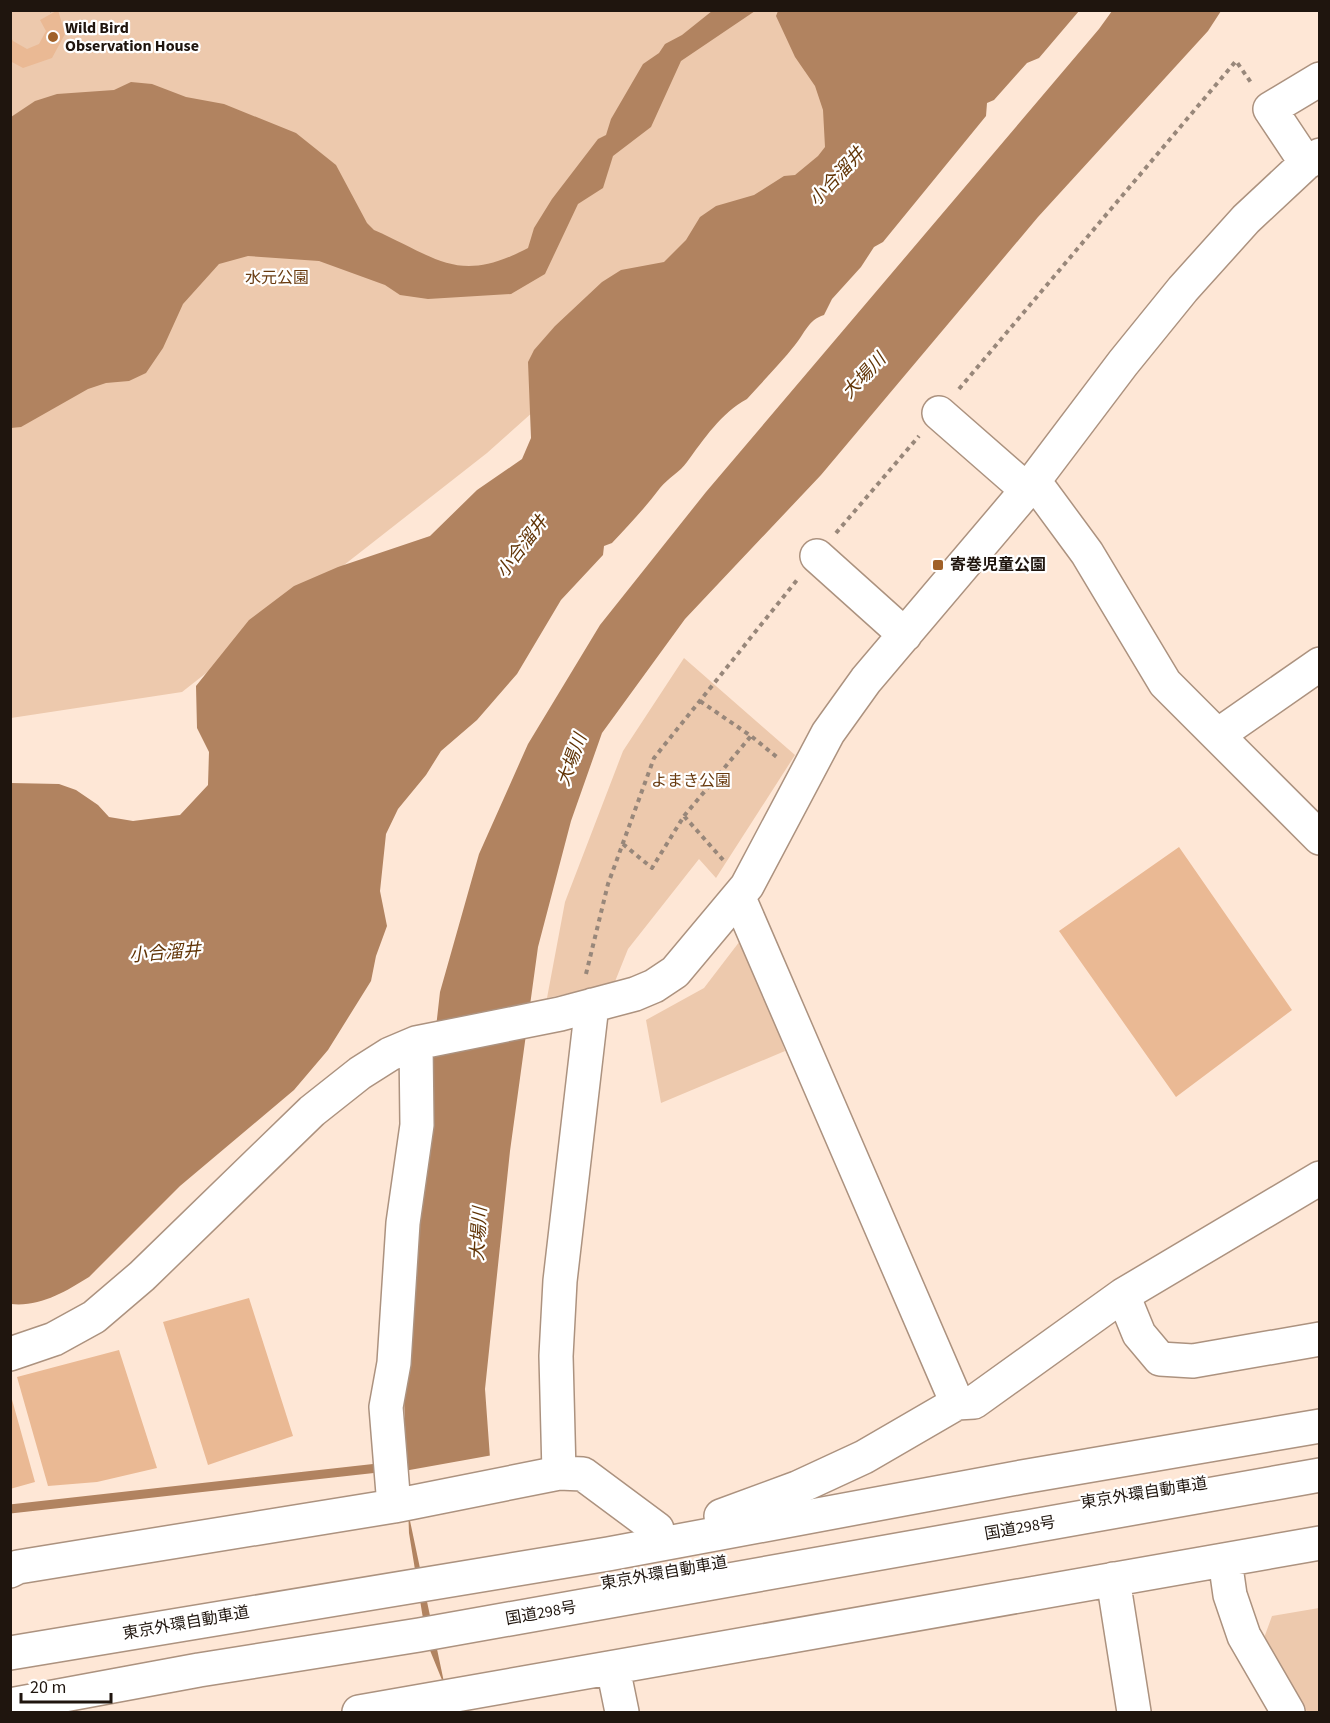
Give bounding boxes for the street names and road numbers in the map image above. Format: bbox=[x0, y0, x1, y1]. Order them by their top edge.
street label: 東京外環自動車道 bbox=[1079, 1472, 1209, 1514]
street label: 国道298号 bbox=[983, 1511, 1057, 1545]
street label: 東京外環自動車道 bbox=[599, 1551, 729, 1595]
street label: 国道298号 bbox=[504, 1596, 578, 1630]
street label: 東京外環自動車道 bbox=[121, 1601, 251, 1645]

